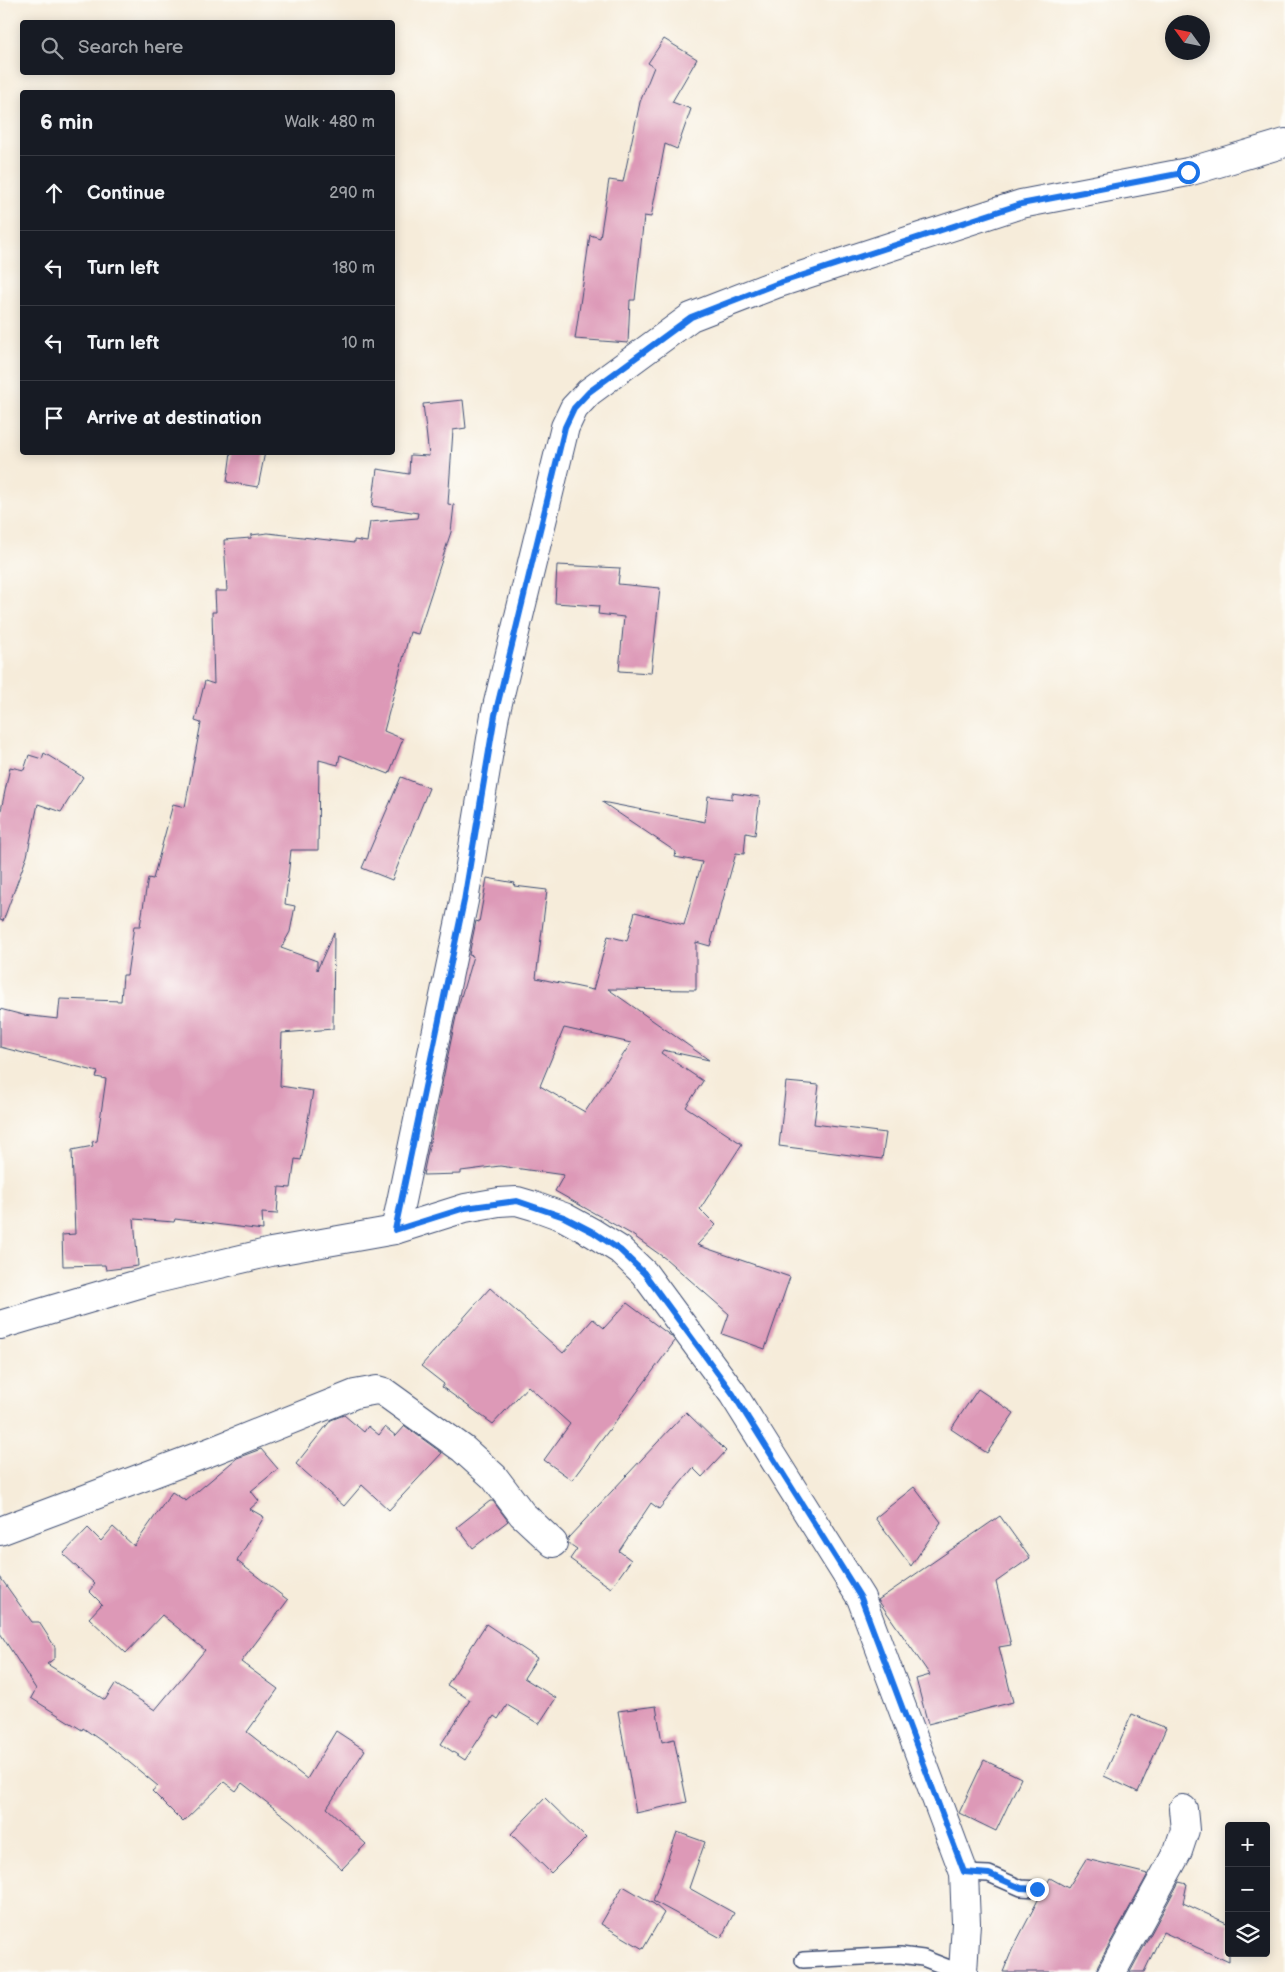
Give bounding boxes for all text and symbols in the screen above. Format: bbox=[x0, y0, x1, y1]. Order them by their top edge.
north arrow bbox=[1165, 15, 1210, 60]
search box bbox=[20, 20, 395, 75]
icon: search bbox=[38, 34, 66, 62]
text: Search here bbox=[78, 36, 183, 59]
text: 6 min bbox=[40, 110, 93, 135]
text: Walk · 480 m bbox=[284, 113, 375, 132]
route start bbox=[1177, 161, 1200, 184]
icon: ahead bbox=[40, 179, 68, 207]
text: Continue bbox=[87, 182, 165, 205]
text: 290 m bbox=[329, 184, 375, 203]
icon: left bbox=[40, 254, 68, 282]
text: Turn left bbox=[87, 257, 159, 280]
text: 180 m bbox=[333, 259, 375, 278]
icon: left bbox=[40, 329, 68, 357]
text: Turn left bbox=[87, 332, 159, 355]
text: 10 m bbox=[342, 334, 375, 353]
icon: arrive bbox=[40, 404, 68, 432]
text: Arrive at destination bbox=[87, 407, 262, 430]
map controls bbox=[1225, 1822, 1270, 1957]
button: + bbox=[1225, 1822, 1270, 1867]
button: − bbox=[1225, 1867, 1270, 1912]
route end bbox=[1026, 1878, 1049, 1901]
button: layers bbox=[1225, 1912, 1270, 1957]

